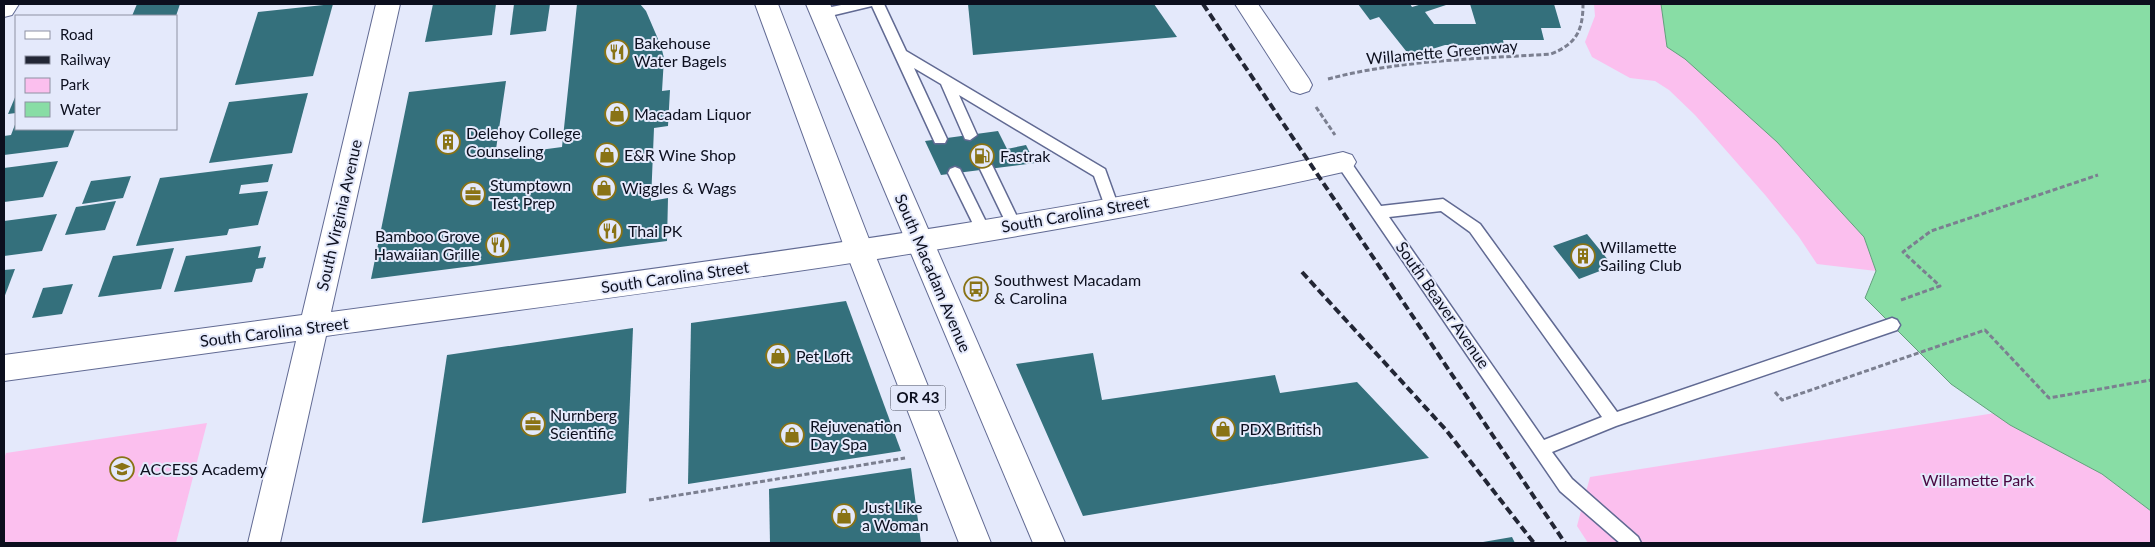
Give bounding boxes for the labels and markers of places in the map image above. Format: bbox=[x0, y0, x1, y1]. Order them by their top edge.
place label: Bakehouse Water Bagels bbox=[634, 33, 727, 70]
restaurant icon: Bakehouse Water Bagels bbox=[604, 39, 630, 65]
shop icon: Macadam Liquor bbox=[604, 101, 630, 127]
place label: Macadam Liquor bbox=[634, 104, 751, 123]
place label: Delehoy College Counseling bbox=[466, 123, 581, 160]
building icon: Delehoy College Counseling bbox=[435, 129, 461, 155]
shop icon: E&R Wine Shop bbox=[594, 142, 620, 168]
fuel station icon: Fastrak bbox=[969, 143, 995, 169]
place label: E&R Wine Shop bbox=[624, 145, 736, 164]
place label: Fastrak bbox=[1000, 146, 1051, 165]
place label: Stumptown Test Prep bbox=[490, 175, 571, 212]
shop icon: Wiggles & Wags bbox=[591, 175, 617, 201]
place label: Wiggles & Wags bbox=[622, 178, 736, 197]
office icon: Stumptown Test Prep bbox=[460, 181, 486, 207]
restaurant icon: Thai PK bbox=[597, 218, 623, 244]
place label: Thai PK bbox=[628, 221, 683, 240]
place label: Bamboo Grove Hawaiian Grille bbox=[374, 226, 480, 263]
restaurant icon: Bamboo Grove Hawaiian Grille bbox=[485, 232, 511, 258]
place label: Willamette Sailing Club bbox=[1600, 237, 1682, 274]
building icon: Willamette Sailing Club bbox=[1570, 243, 1596, 269]
place label: Southwest Macadam & Carolina bbox=[994, 270, 1141, 307]
bus stop icon: Southwest Macadam & Carolina bbox=[963, 276, 989, 302]
shop icon: Pet Loft bbox=[765, 343, 791, 369]
place label: Pet Loft bbox=[796, 346, 851, 365]
place label: Nurnberg Scientific bbox=[550, 405, 617, 442]
office icon: Nurnberg Scientific bbox=[520, 411, 546, 437]
place label: Rejuvenation Day Spa bbox=[810, 416, 902, 453]
shop icon: PDX British bbox=[1210, 416, 1236, 442]
place label: PDX British bbox=[1240, 419, 1321, 438]
shop icon: Rejuvenation Day Spa bbox=[779, 422, 805, 448]
school or university icon: ACCESS Academy bbox=[109, 456, 135, 482]
place label: ACCESS Academy bbox=[140, 459, 267, 478]
place label: Just Like a Woman bbox=[862, 497, 929, 534]
shop icon: Just Like a Woman bbox=[831, 503, 857, 529]

